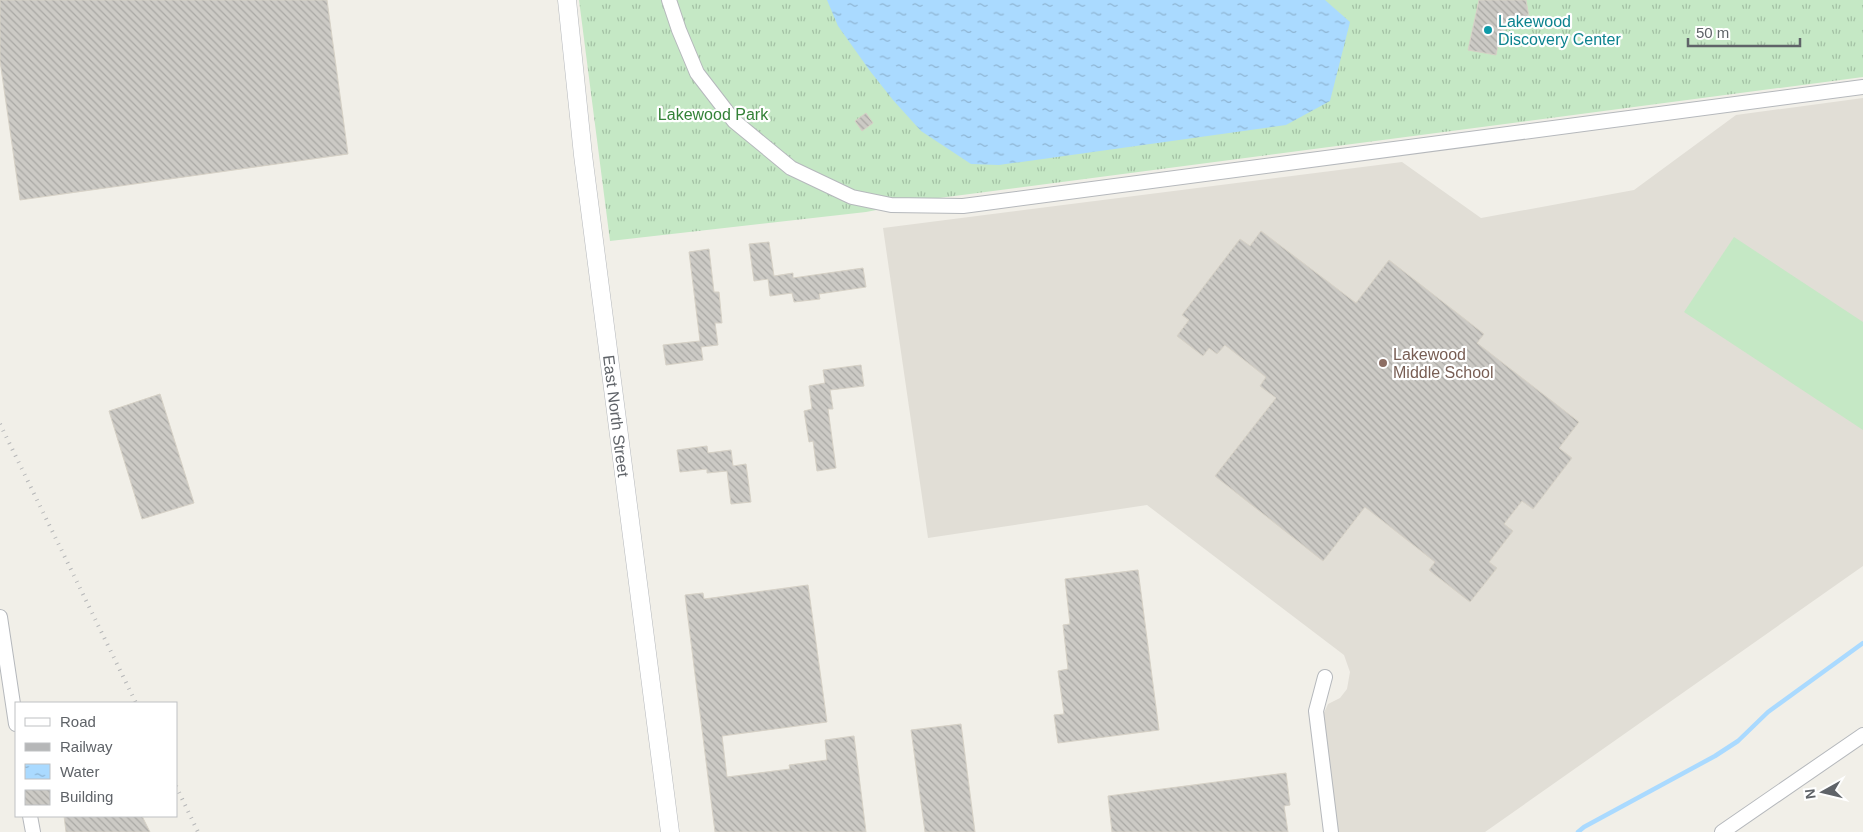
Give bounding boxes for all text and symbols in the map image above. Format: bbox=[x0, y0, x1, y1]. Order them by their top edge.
place label: Lakewood Discovery Center bbox=[1498, 13, 1621, 48]
scale bar bbox=[1688, 15, 1800, 47]
marker: Lakewood Discovery Center bbox=[1482, 24, 1494, 36]
text: 50 m bbox=[1696, 24, 1729, 41]
park label: Lakewood Park bbox=[658, 106, 769, 123]
place label: Lakewood Middle School bbox=[1393, 346, 1494, 381]
street label: East North Street bbox=[600, 354, 632, 478]
marker: Lakewood Middle School bbox=[1377, 357, 1389, 369]
legend bbox=[15, 702, 178, 817]
text: Road bbox=[60, 713, 96, 730]
text: Railway bbox=[60, 738, 113, 755]
text: Water bbox=[60, 763, 99, 780]
north arrow bbox=[1798, 767, 1848, 817]
text: Building bbox=[60, 788, 113, 805]
text: N bbox=[1801, 788, 1819, 800]

